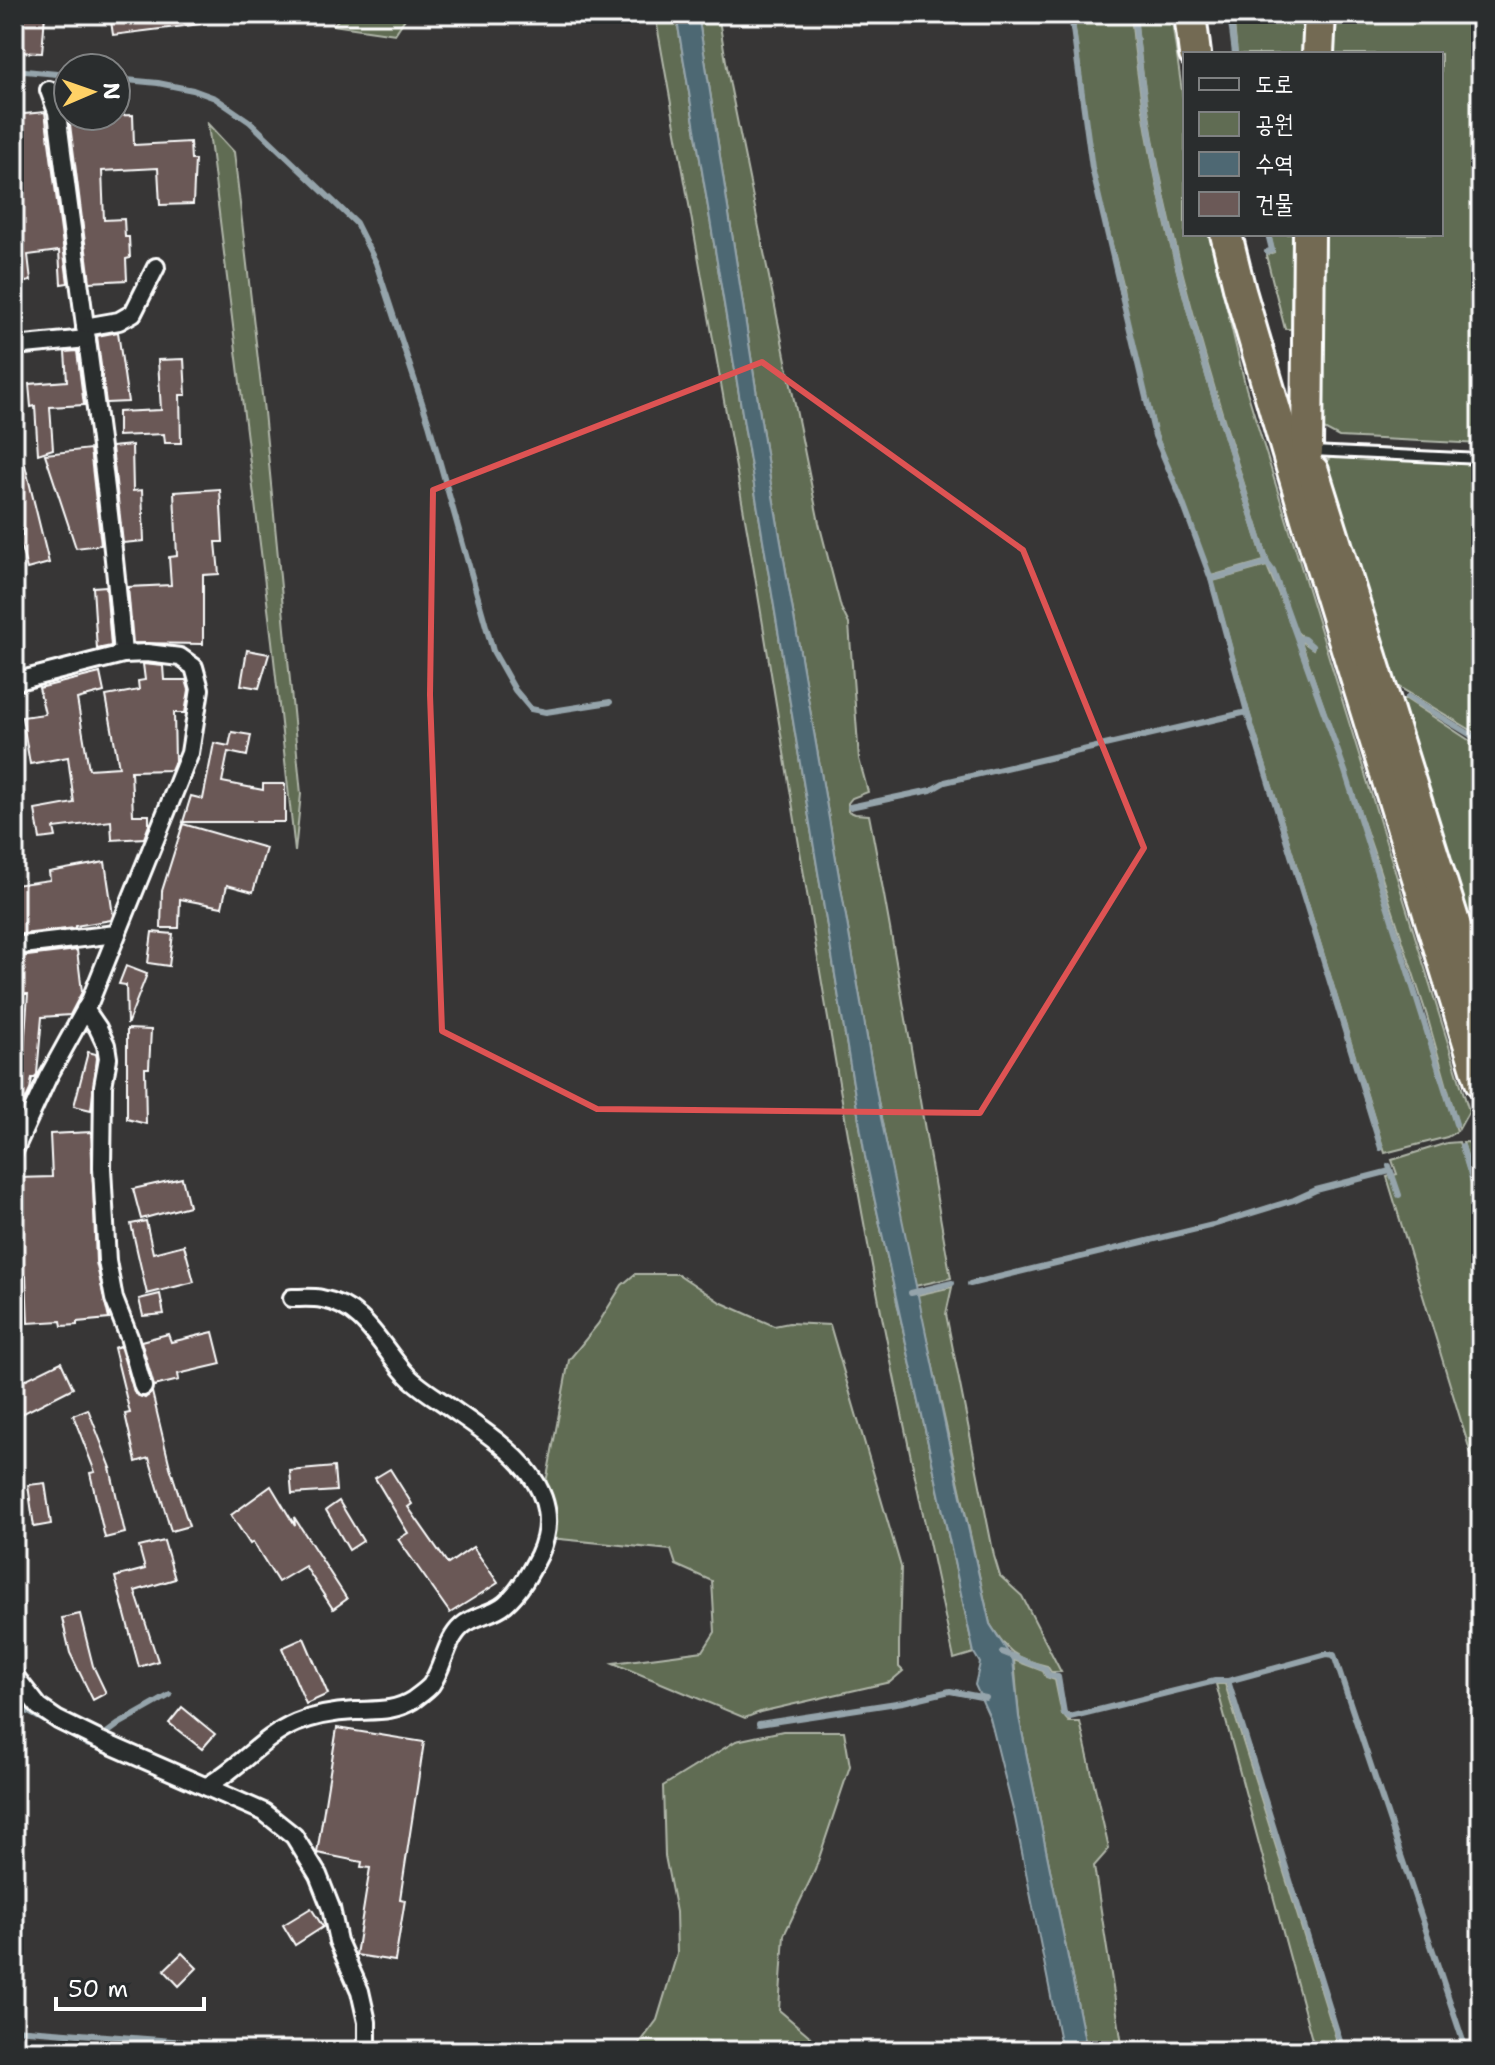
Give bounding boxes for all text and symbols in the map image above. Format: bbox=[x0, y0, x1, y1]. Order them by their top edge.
north arrow bbox=[52, 52, 132, 132]
legend bbox=[1183, 52, 1443, 236]
text: 도로 bbox=[1255, 68, 1294, 100]
text: N bbox=[97, 82, 126, 101]
text: 공원 bbox=[1255, 108, 1294, 140]
text: 수역 bbox=[1255, 148, 1294, 180]
text: 건물 bbox=[1255, 188, 1294, 220]
scale bar bbox=[56, 1961, 204, 2011]
text: 50 m bbox=[68, 1973, 128, 2005]

